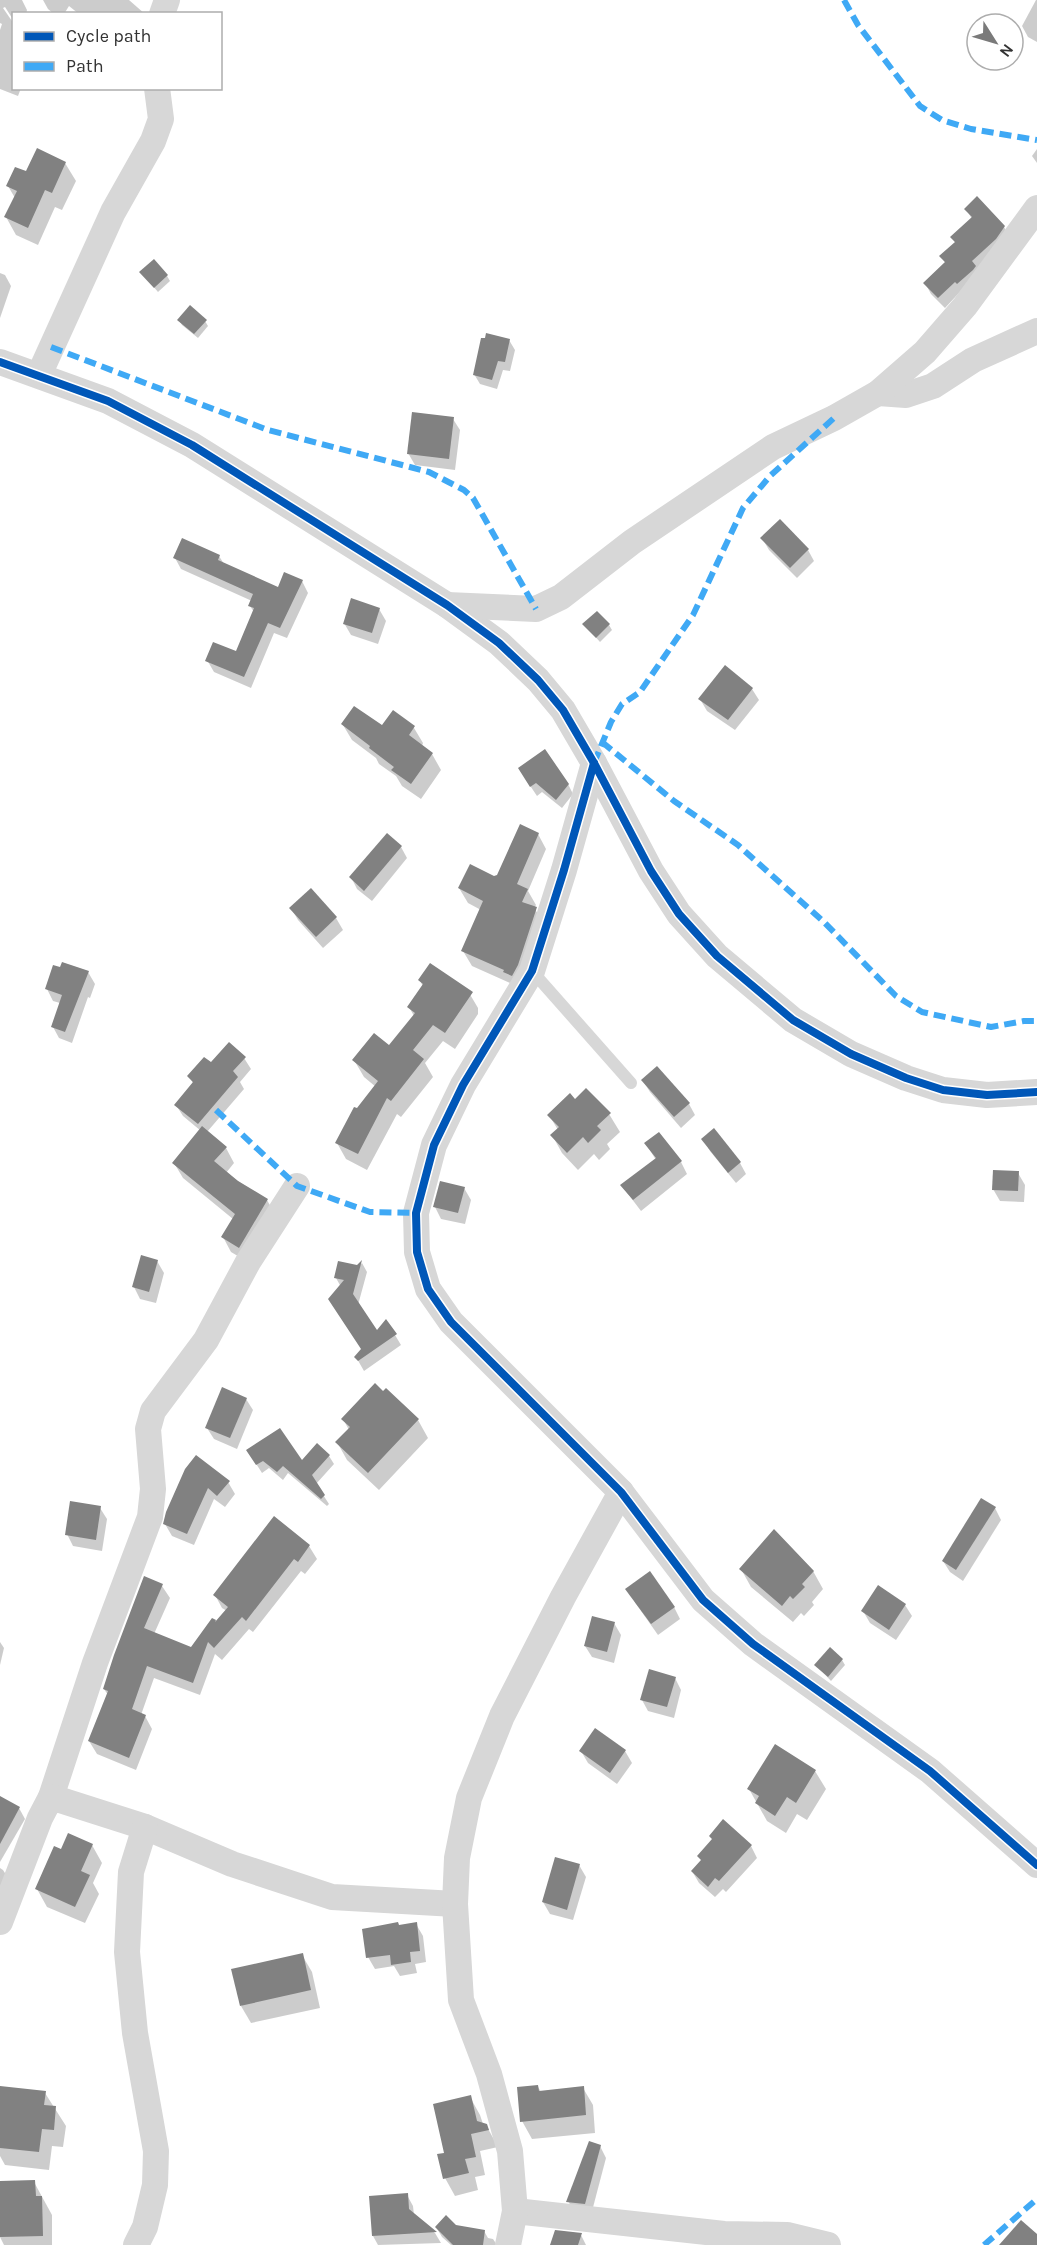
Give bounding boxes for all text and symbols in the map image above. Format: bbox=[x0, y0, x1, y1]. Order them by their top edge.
legend bbox=[12, 12, 222, 90]
north arrow bbox=[965, 12, 1025, 72]
text: Cycle path bbox=[66, 25, 151, 47]
text: N bbox=[996, 40, 1018, 61]
text: Path bbox=[66, 55, 104, 77]

